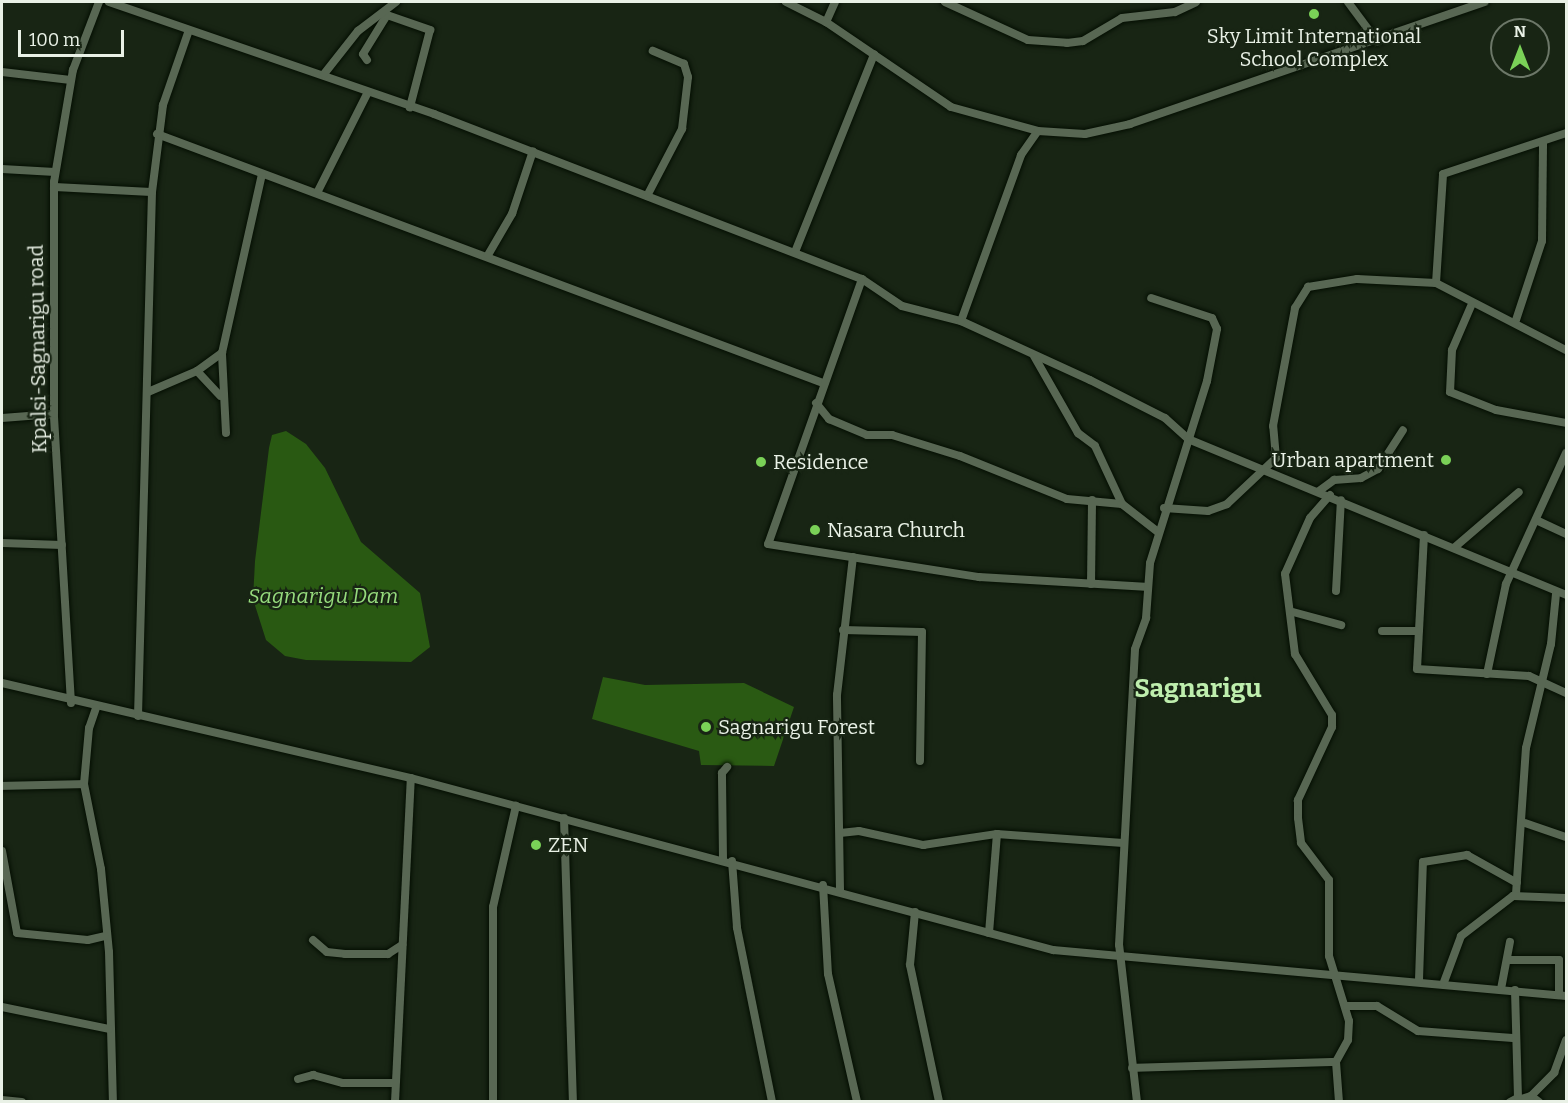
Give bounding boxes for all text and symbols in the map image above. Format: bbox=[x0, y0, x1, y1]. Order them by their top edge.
marker: Sky Limit International School Complex bbox=[1307, 7, 1321, 21]
scale bar bbox=[21, 18, 128, 56]
north arrow bbox=[1490, 18, 1550, 78]
text: N bbox=[1514, 22, 1526, 41]
place label: Sky Limit International School Complex bbox=[1207, 24, 1421, 71]
text: 100 m bbox=[29, 29, 80, 51]
street label: Kpalsi-Sagnarigu road bbox=[24, 244, 52, 454]
place label: Urban apartment bbox=[1272, 448, 1434, 472]
place label: Residence bbox=[773, 450, 868, 474]
marker: Urban apartment bbox=[1439, 453, 1453, 467]
marker: Residence bbox=[754, 455, 768, 469]
place label: Nasara Church bbox=[827, 518, 965, 542]
marker: Nasara Church bbox=[808, 523, 822, 537]
water label: Sagnarigu Dam bbox=[248, 583, 398, 609]
district label: Sagnarigu bbox=[1134, 673, 1262, 705]
place label: Sagnarigu Forest bbox=[718, 715, 875, 739]
marker: Sagnarigu Forest bbox=[699, 720, 713, 734]
place label: ZEN bbox=[548, 833, 588, 857]
marker: ZEN bbox=[529, 838, 543, 852]

